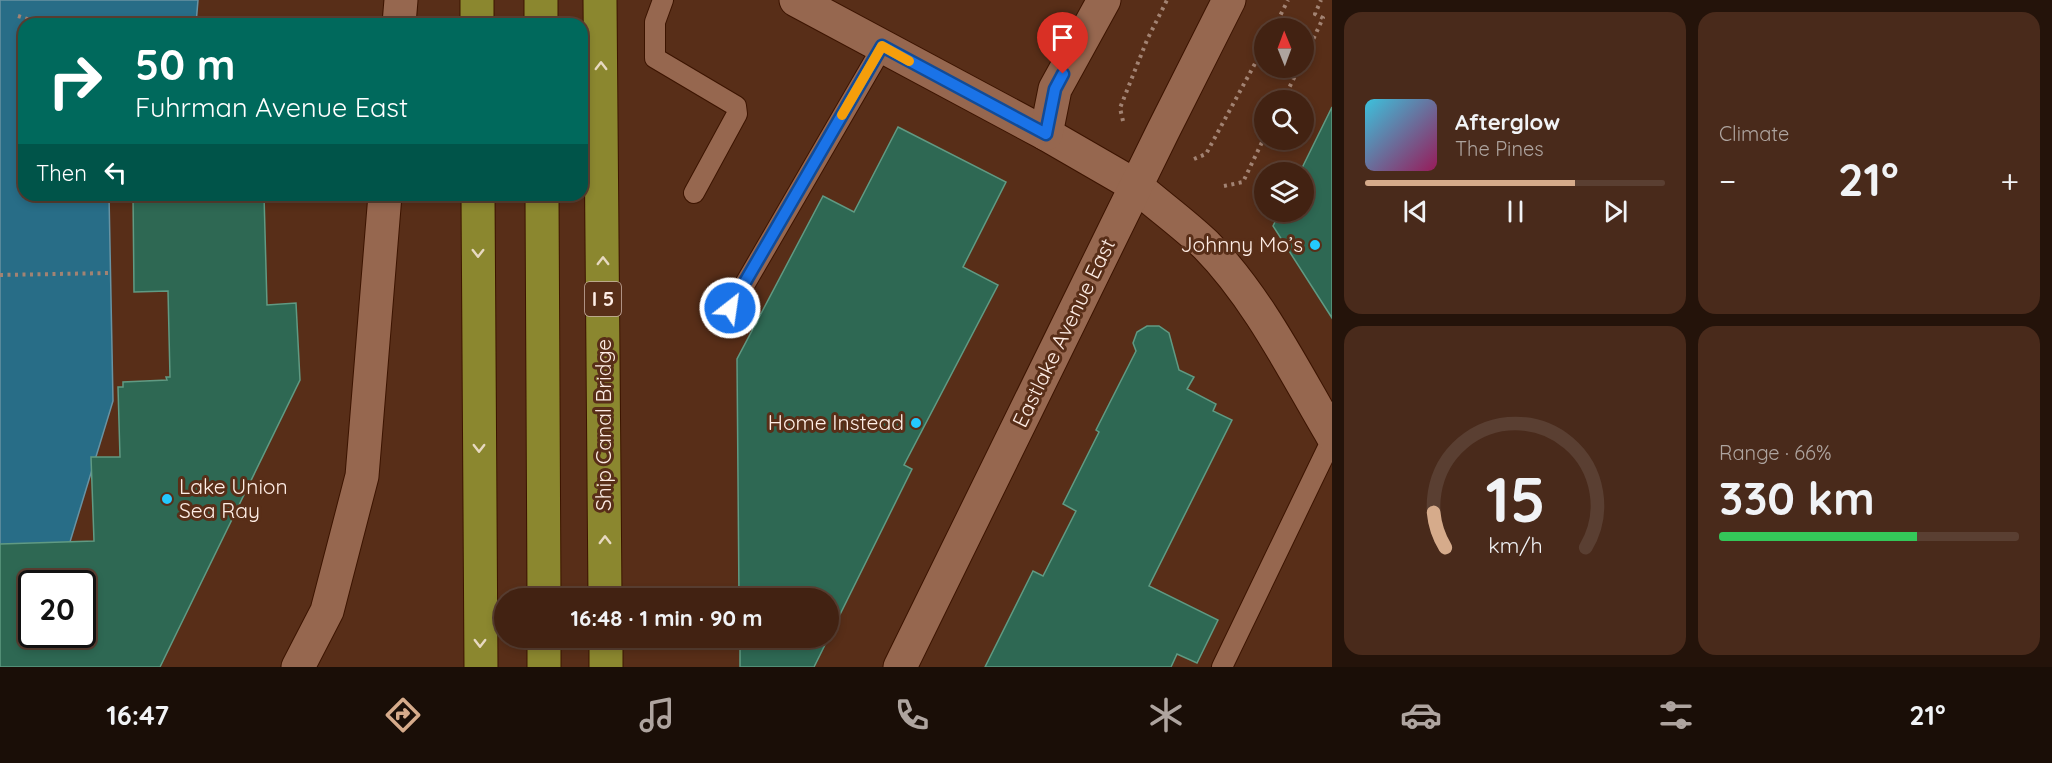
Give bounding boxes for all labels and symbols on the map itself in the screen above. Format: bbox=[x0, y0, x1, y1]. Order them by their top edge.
pin bbox=[1037, 12, 1088, 74]
north arrow bbox=[1254, 18, 1314, 78]
one-way arrow bbox=[595, 62, 607, 71]
place label: Johnny Mo’s bbox=[1181, 231, 1303, 257]
street label: Eastlake Avenue East bbox=[1006, 234, 1120, 431]
marker: Johnny Mo’s bbox=[1308, 238, 1322, 252]
one-way arrow bbox=[472, 249, 484, 258]
one-way arrow bbox=[596, 257, 609, 266]
position arrow bbox=[698, 276, 762, 340]
road number: I 5 bbox=[585, 282, 621, 316]
street label: Ship Canal Bridge bbox=[590, 339, 616, 511]
place label: Home Instead bbox=[768, 409, 904, 435]
marker: Home Instead bbox=[909, 416, 923, 430]
one-way arrow bbox=[473, 444, 485, 453]
place label: Lake Union Sea Ray bbox=[179, 473, 288, 523]
marker: Lake Union Sea Ray bbox=[160, 492, 174, 506]
one-way arrow bbox=[599, 536, 611, 545]
speed limit sign: 20 bbox=[18, 570, 96, 648]
one-way arrow bbox=[474, 639, 487, 648]

